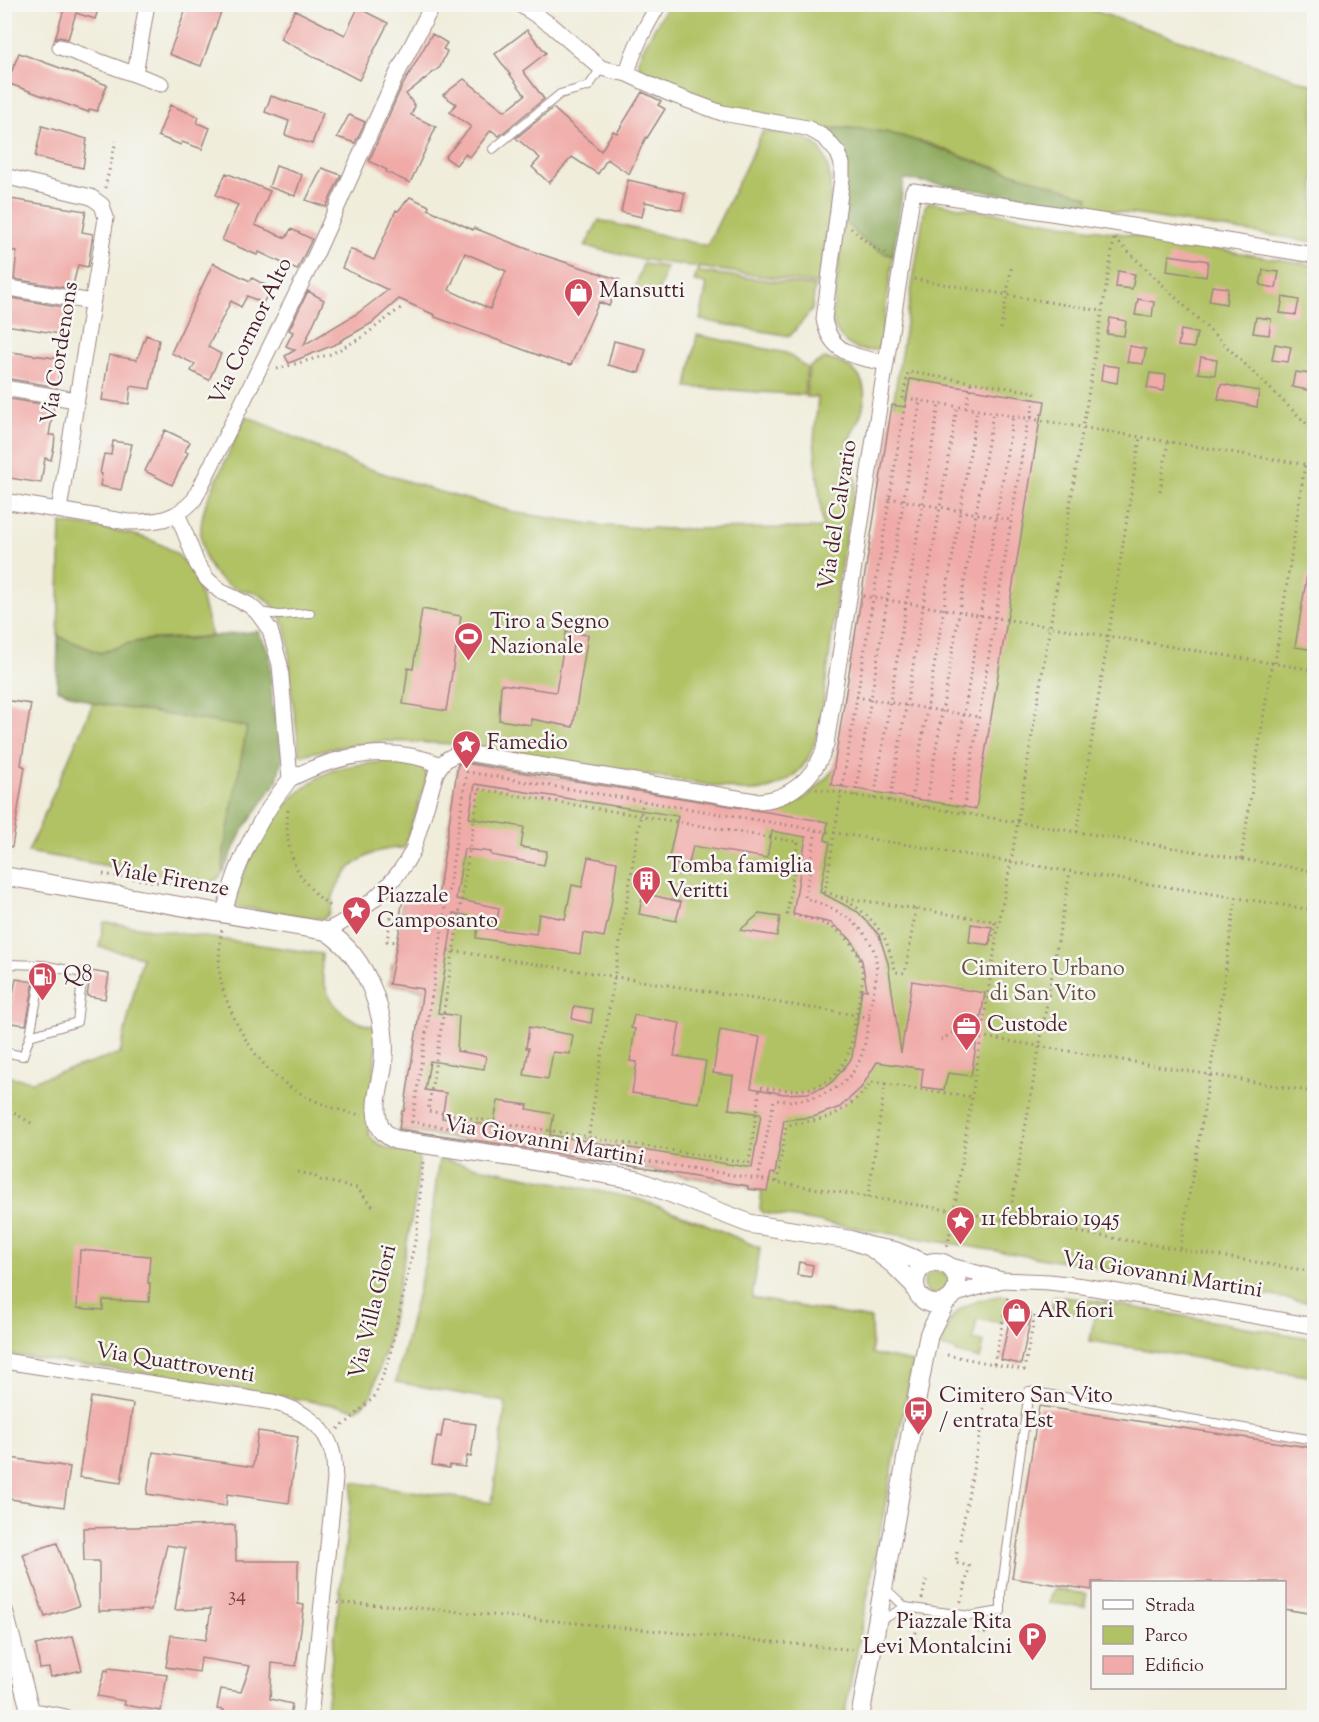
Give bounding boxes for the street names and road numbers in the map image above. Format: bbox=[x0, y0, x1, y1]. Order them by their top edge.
street label: Via Cormor Alto bbox=[202, 253, 302, 411]
street label: Via Cordenons bbox=[34, 279, 88, 427]
street label: Via del Calvario bbox=[811, 437, 867, 593]
street label: Viale Firenze bbox=[106, 854, 232, 906]
street label: Via Giovanni Martini bbox=[441, 1109, 647, 1175]
street label: Via Villa Glori bbox=[342, 1241, 406, 1383]
street label: Via Giovanni Martini bbox=[1059, 1244, 1265, 1308]
street label: Via Quattroventi bbox=[93, 1336, 257, 1392]

